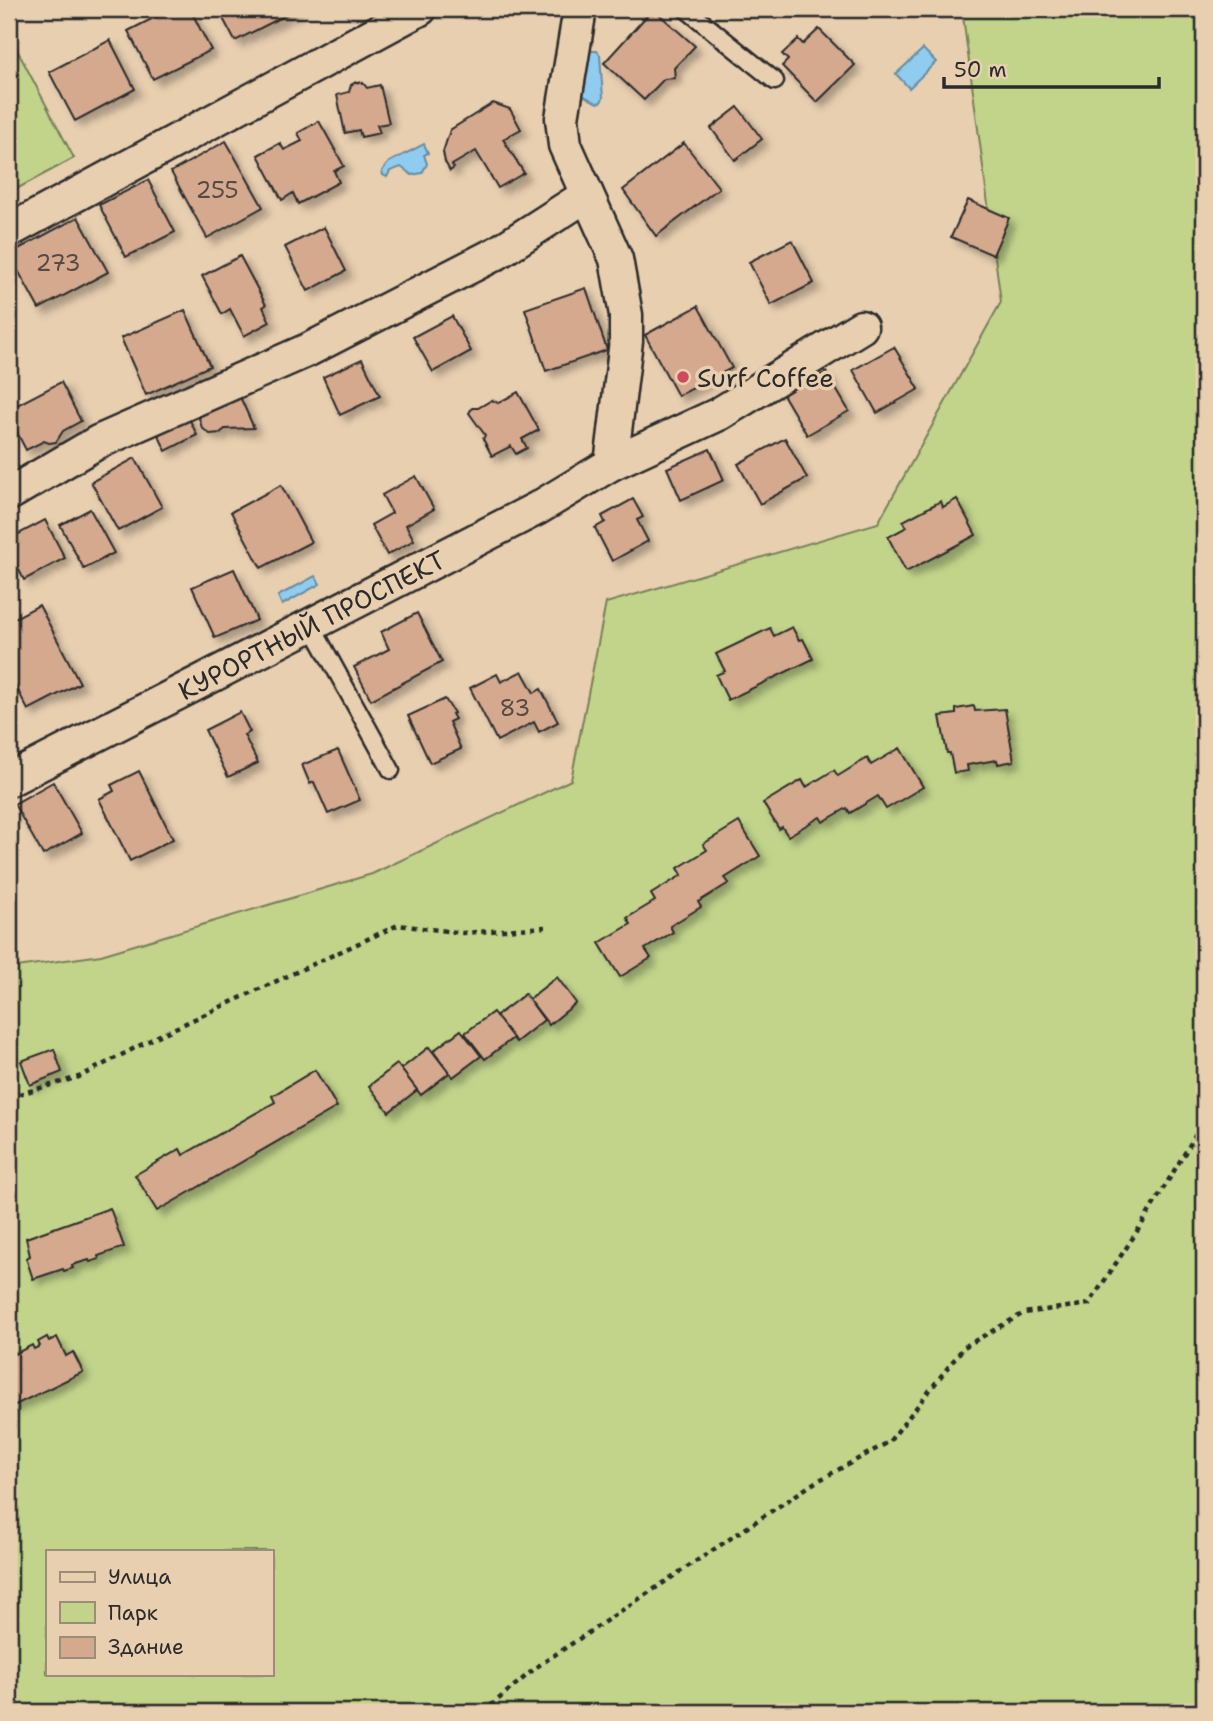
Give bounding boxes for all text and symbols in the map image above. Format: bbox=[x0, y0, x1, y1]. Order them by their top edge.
scale bar bbox=[944, 46, 1159, 90]
text: 50 m bbox=[954, 56, 1007, 84]
house number: 255 bbox=[195, 175, 239, 205]
house number: 273 bbox=[35, 248, 81, 278]
place label: Surf Coffee bbox=[697, 360, 834, 395]
marker: Surf Coffee bbox=[675, 369, 691, 385]
street label: КУРОРТНЫЙ ПРОСПЕКТ bbox=[172, 541, 451, 708]
house number: 83 bbox=[500, 693, 530, 723]
legend bbox=[46, 1550, 273, 1676]
text: Улица bbox=[108, 1563, 171, 1591]
text: Парк bbox=[108, 1599, 158, 1627]
text: Здание bbox=[108, 1633, 184, 1661]

